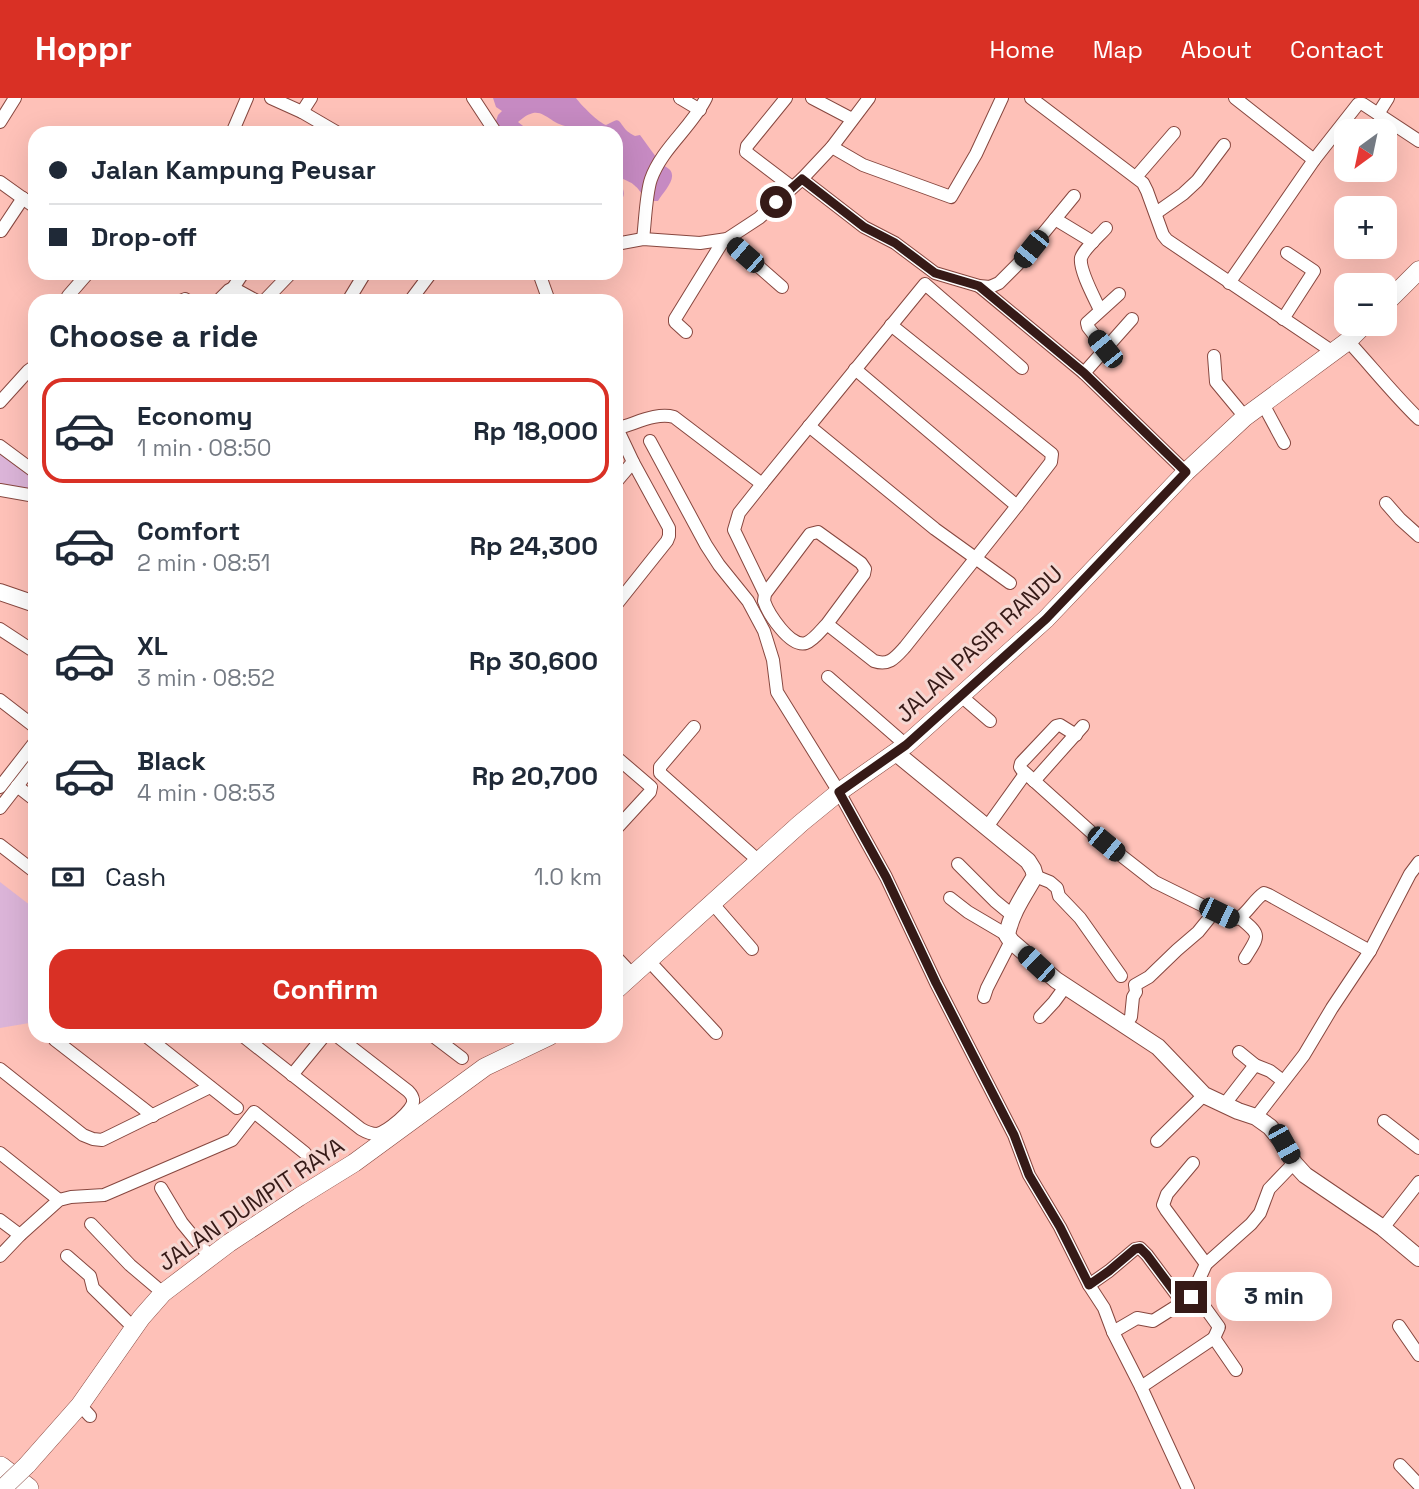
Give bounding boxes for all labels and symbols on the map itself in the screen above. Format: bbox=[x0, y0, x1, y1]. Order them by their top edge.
north arrow bbox=[1334, 119, 1396, 182]
route start bbox=[760, 186, 792, 218]
car bbox=[1010, 226, 1053, 272]
car bbox=[723, 233, 768, 277]
car bbox=[1084, 326, 1127, 372]
street label: JALAN PASIR RANDU bbox=[889, 559, 1069, 729]
car bbox=[1084, 823, 1129, 865]
car bbox=[1196, 894, 1243, 932]
car bbox=[1014, 942, 1059, 986]
car bbox=[1265, 1121, 1304, 1167]
street label: JALAN DUMPIT RAYA bbox=[152, 1130, 350, 1278]
callout: 3 min bbox=[1216, 1272, 1331, 1322]
route end bbox=[1175, 1281, 1207, 1313]

